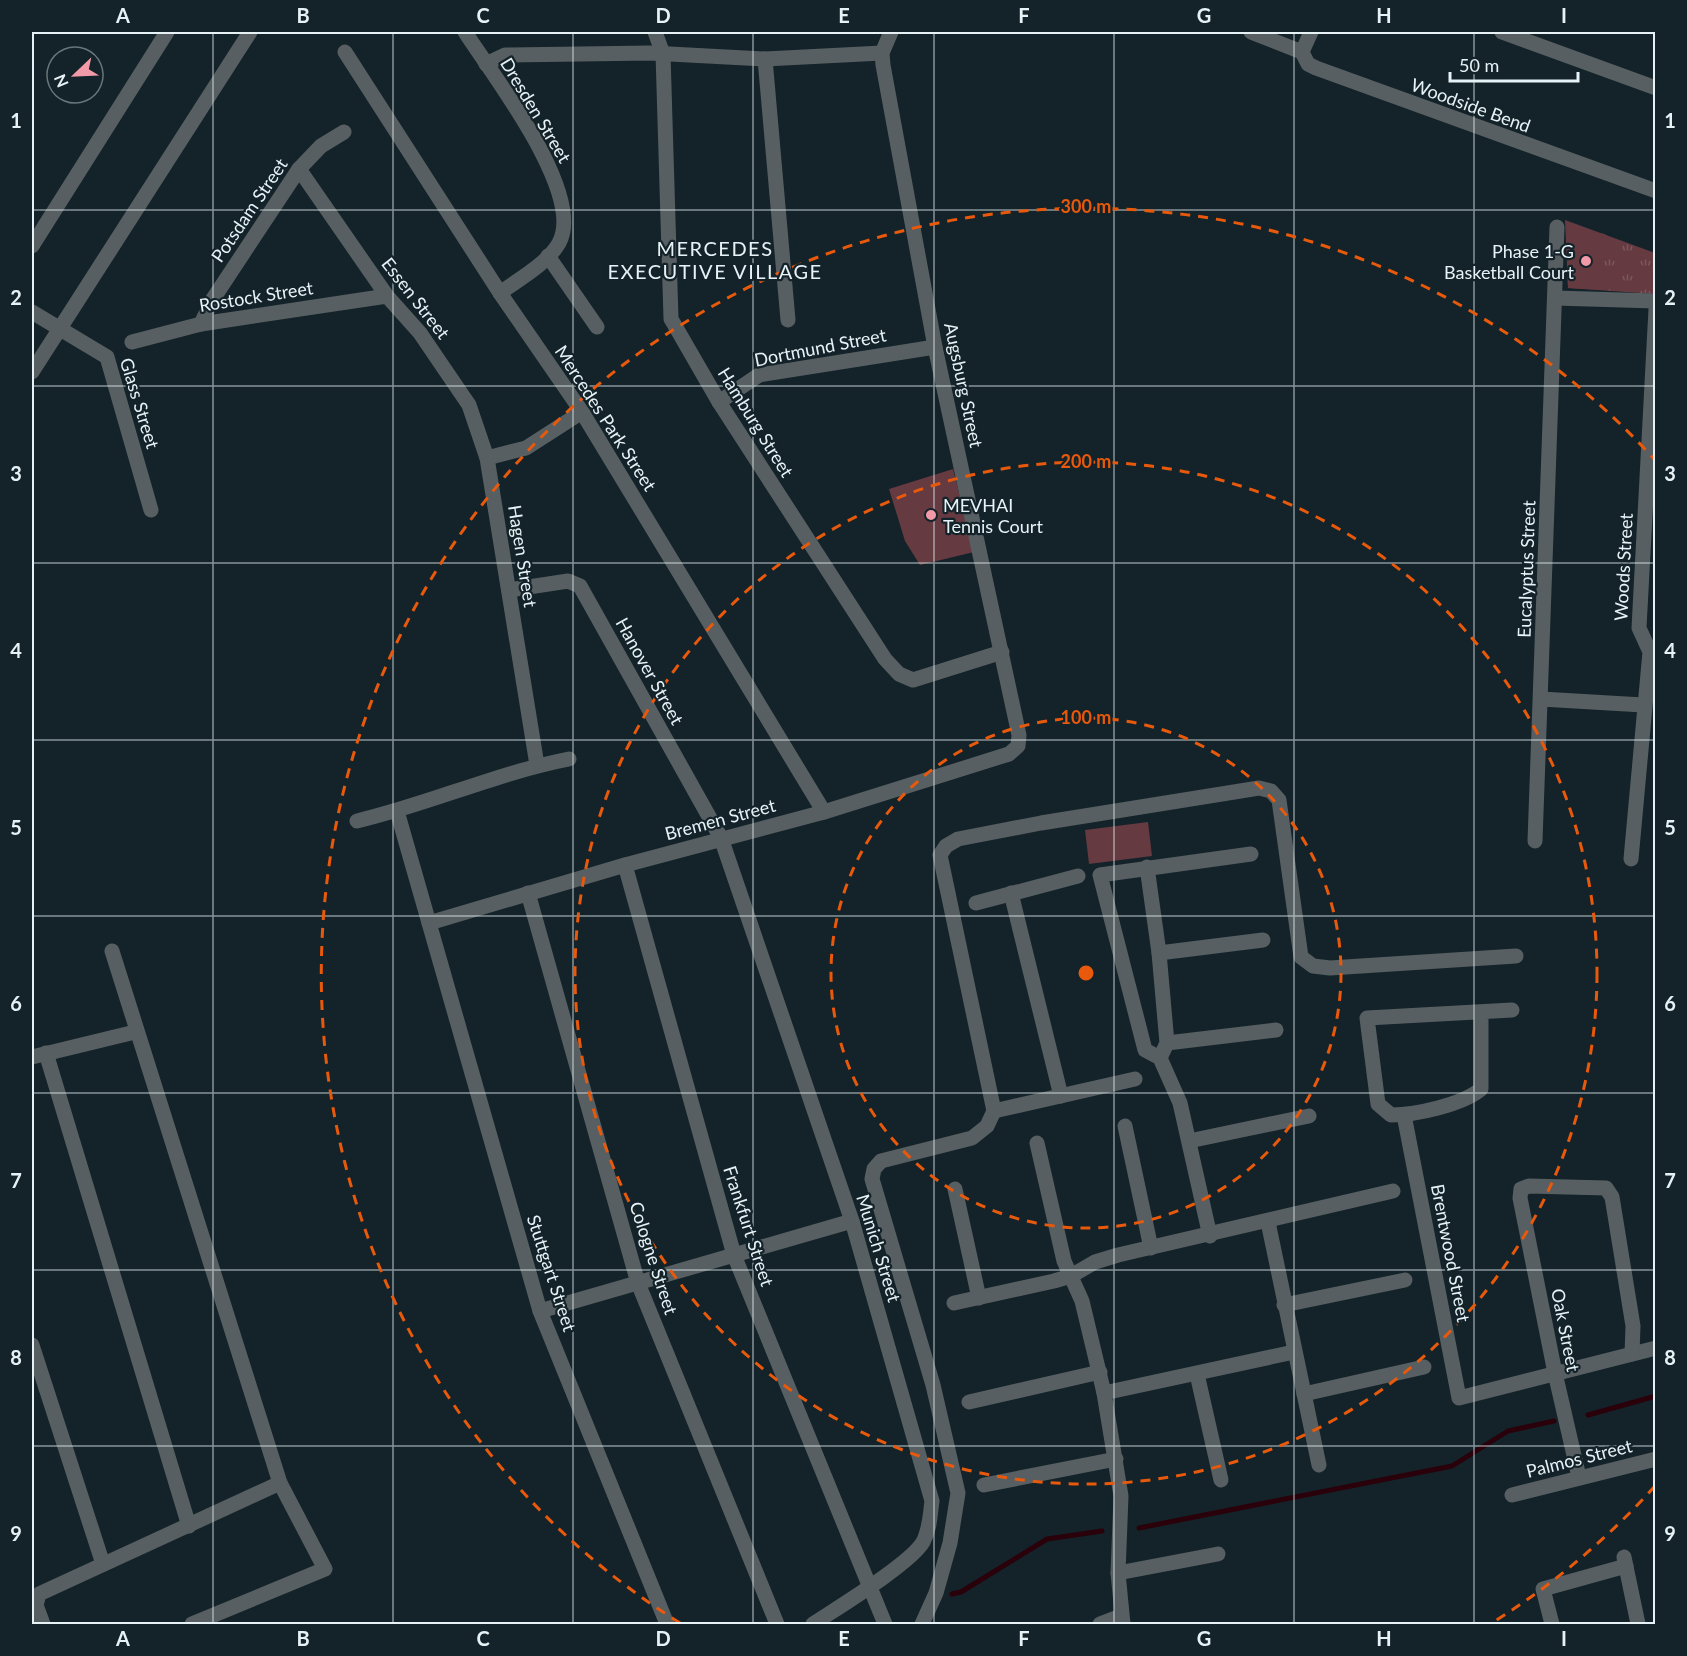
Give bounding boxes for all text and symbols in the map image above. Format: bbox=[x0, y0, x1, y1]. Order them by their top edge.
text: A bbox=[115, 3, 130, 27]
text: B bbox=[296, 3, 310, 27]
text: C bbox=[476, 3, 490, 27]
text: D bbox=[655, 3, 671, 27]
text: E bbox=[838, 3, 850, 27]
text: F bbox=[1018, 3, 1030, 27]
text: G bbox=[1197, 3, 1211, 27]
text: H bbox=[1376, 3, 1392, 27]
text: I bbox=[1561, 3, 1567, 27]
north arrow bbox=[45, 45, 105, 105]
scale bar bbox=[1450, 45, 1578, 83]
street label: Dresden Street bbox=[496, 53, 576, 167]
text: 50 m bbox=[1459, 54, 1499, 76]
text: N bbox=[50, 72, 72, 90]
street label: Woodside Bend bbox=[1408, 73, 1534, 137]
text: 1 bbox=[10, 108, 22, 132]
text: 1 bbox=[1664, 108, 1676, 132]
street label: Potsdam Street bbox=[206, 153, 292, 266]
text: 300 m bbox=[1061, 195, 1111, 217]
district label: MERCEDES EXECUTIVE VILLAGE bbox=[607, 236, 823, 283]
place label: Phase 1-G Basketball Court bbox=[1444, 240, 1575, 283]
street label: Essen Street bbox=[377, 253, 455, 344]
marker: Phase 1-G Basketball Court bbox=[1579, 254, 1593, 268]
street label: Rostock Street bbox=[197, 276, 315, 316]
text: 2 bbox=[10, 285, 22, 309]
text: 2 bbox=[1664, 285, 1676, 309]
street label: Augsburg Street bbox=[940, 321, 988, 450]
street label: Dortmund Street bbox=[752, 323, 888, 371]
street label: Mercedes Park Street bbox=[551, 341, 662, 495]
street label: Glass Street bbox=[116, 355, 164, 452]
street label: Hamburg Street bbox=[714, 363, 799, 481]
text: 200 m bbox=[1061, 450, 1111, 472]
text: 3 bbox=[10, 461, 22, 485]
text: 3 bbox=[1664, 461, 1676, 485]
place label: MEVHAI Tennis Court bbox=[943, 494, 1043, 537]
street label: Eucalyptus Street bbox=[1513, 499, 1539, 638]
street label: Hagen Street bbox=[504, 503, 542, 609]
marker: MEVHAI Tennis Court bbox=[924, 508, 938, 522]
street label: Woods Street bbox=[1609, 512, 1637, 621]
street label: Hanover Street bbox=[611, 614, 689, 729]
text: 4 bbox=[10, 638, 22, 662]
text: 4 bbox=[1664, 638, 1676, 662]
text: 100 m bbox=[1061, 706, 1111, 728]
street label: Bremen Street bbox=[662, 794, 778, 844]
text: 5 bbox=[10, 815, 22, 839]
text: 5 bbox=[1664, 815, 1676, 839]
centre of rings bbox=[1076, 963, 1096, 983]
text: 6 bbox=[10, 991, 22, 1015]
text: 6 bbox=[1664, 991, 1676, 1015]
street label: Frankfurt Street bbox=[719, 1163, 779, 1289]
text: 7 bbox=[10, 1168, 22, 1192]
text: 7 bbox=[1664, 1168, 1676, 1192]
street label: Brentwood Street bbox=[1427, 1182, 1475, 1324]
street label: Munich Street bbox=[852, 1191, 906, 1305]
street label: Cologne Street bbox=[625, 1199, 683, 1318]
street label: Stuttgart Street bbox=[523, 1212, 581, 1335]
street label: Oak Street bbox=[1547, 1287, 1585, 1374]
text: 8 bbox=[10, 1345, 22, 1369]
text: 8 bbox=[1664, 1345, 1676, 1369]
street label: Palmos Street bbox=[1524, 1434, 1635, 1482]
text: 9 bbox=[10, 1521, 22, 1545]
text: 9 bbox=[1664, 1521, 1676, 1545]
text: A bbox=[115, 1626, 130, 1650]
text: B bbox=[296, 1626, 310, 1650]
text: C bbox=[476, 1626, 490, 1650]
text: D bbox=[655, 1626, 671, 1650]
text: E bbox=[838, 1626, 850, 1650]
text: F bbox=[1018, 1626, 1030, 1650]
text: G bbox=[1197, 1626, 1211, 1650]
text: H bbox=[1376, 1626, 1392, 1650]
text: I bbox=[1561, 1626, 1567, 1650]

